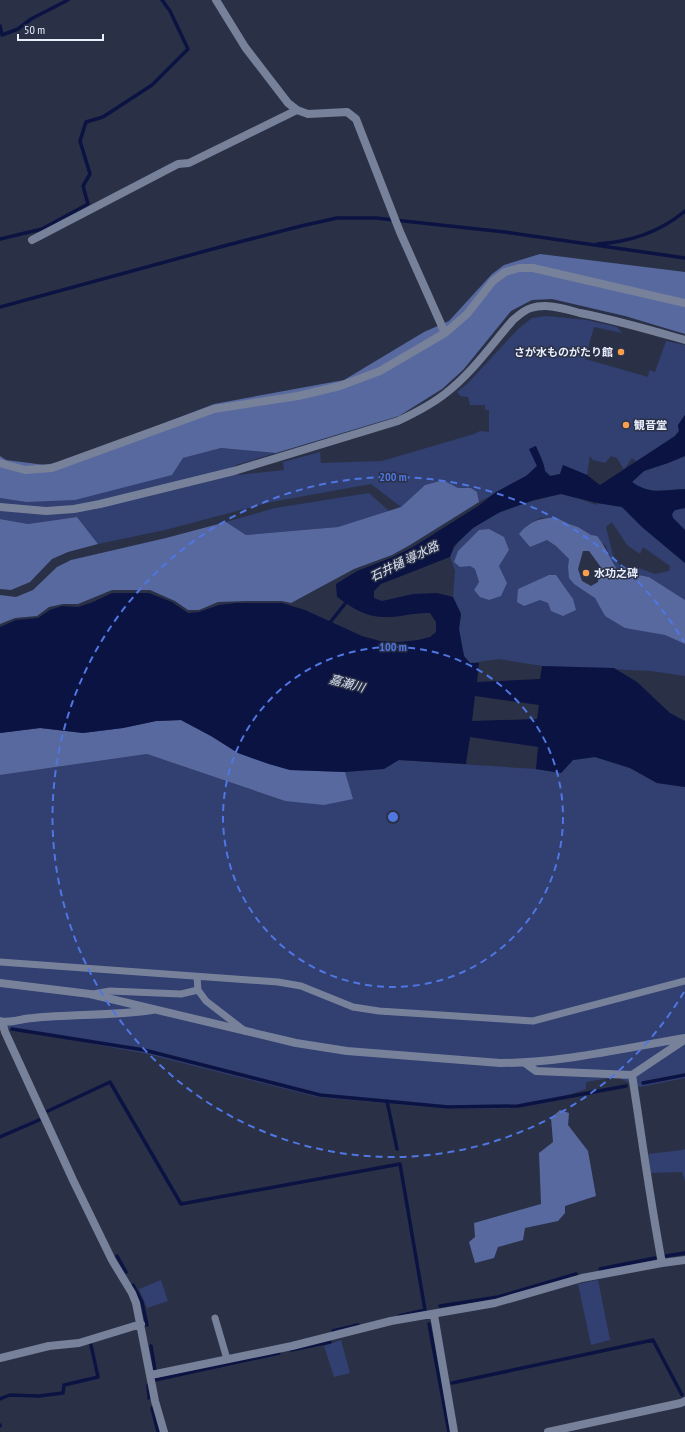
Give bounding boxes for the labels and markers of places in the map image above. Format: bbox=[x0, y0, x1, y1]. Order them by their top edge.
place label: さが水ものがたり館 bbox=[514, 345, 613, 359]
marker: さが水ものがたり館 bbox=[616, 347, 626, 357]
place label: 観音堂 bbox=[634, 418, 667, 432]
marker: 観音堂 bbox=[621, 420, 631, 430]
place label: 水功之碑 bbox=[594, 566, 638, 580]
marker: 水功之碑 bbox=[581, 568, 591, 578]
centre of rings bbox=[386, 810, 400, 824]

